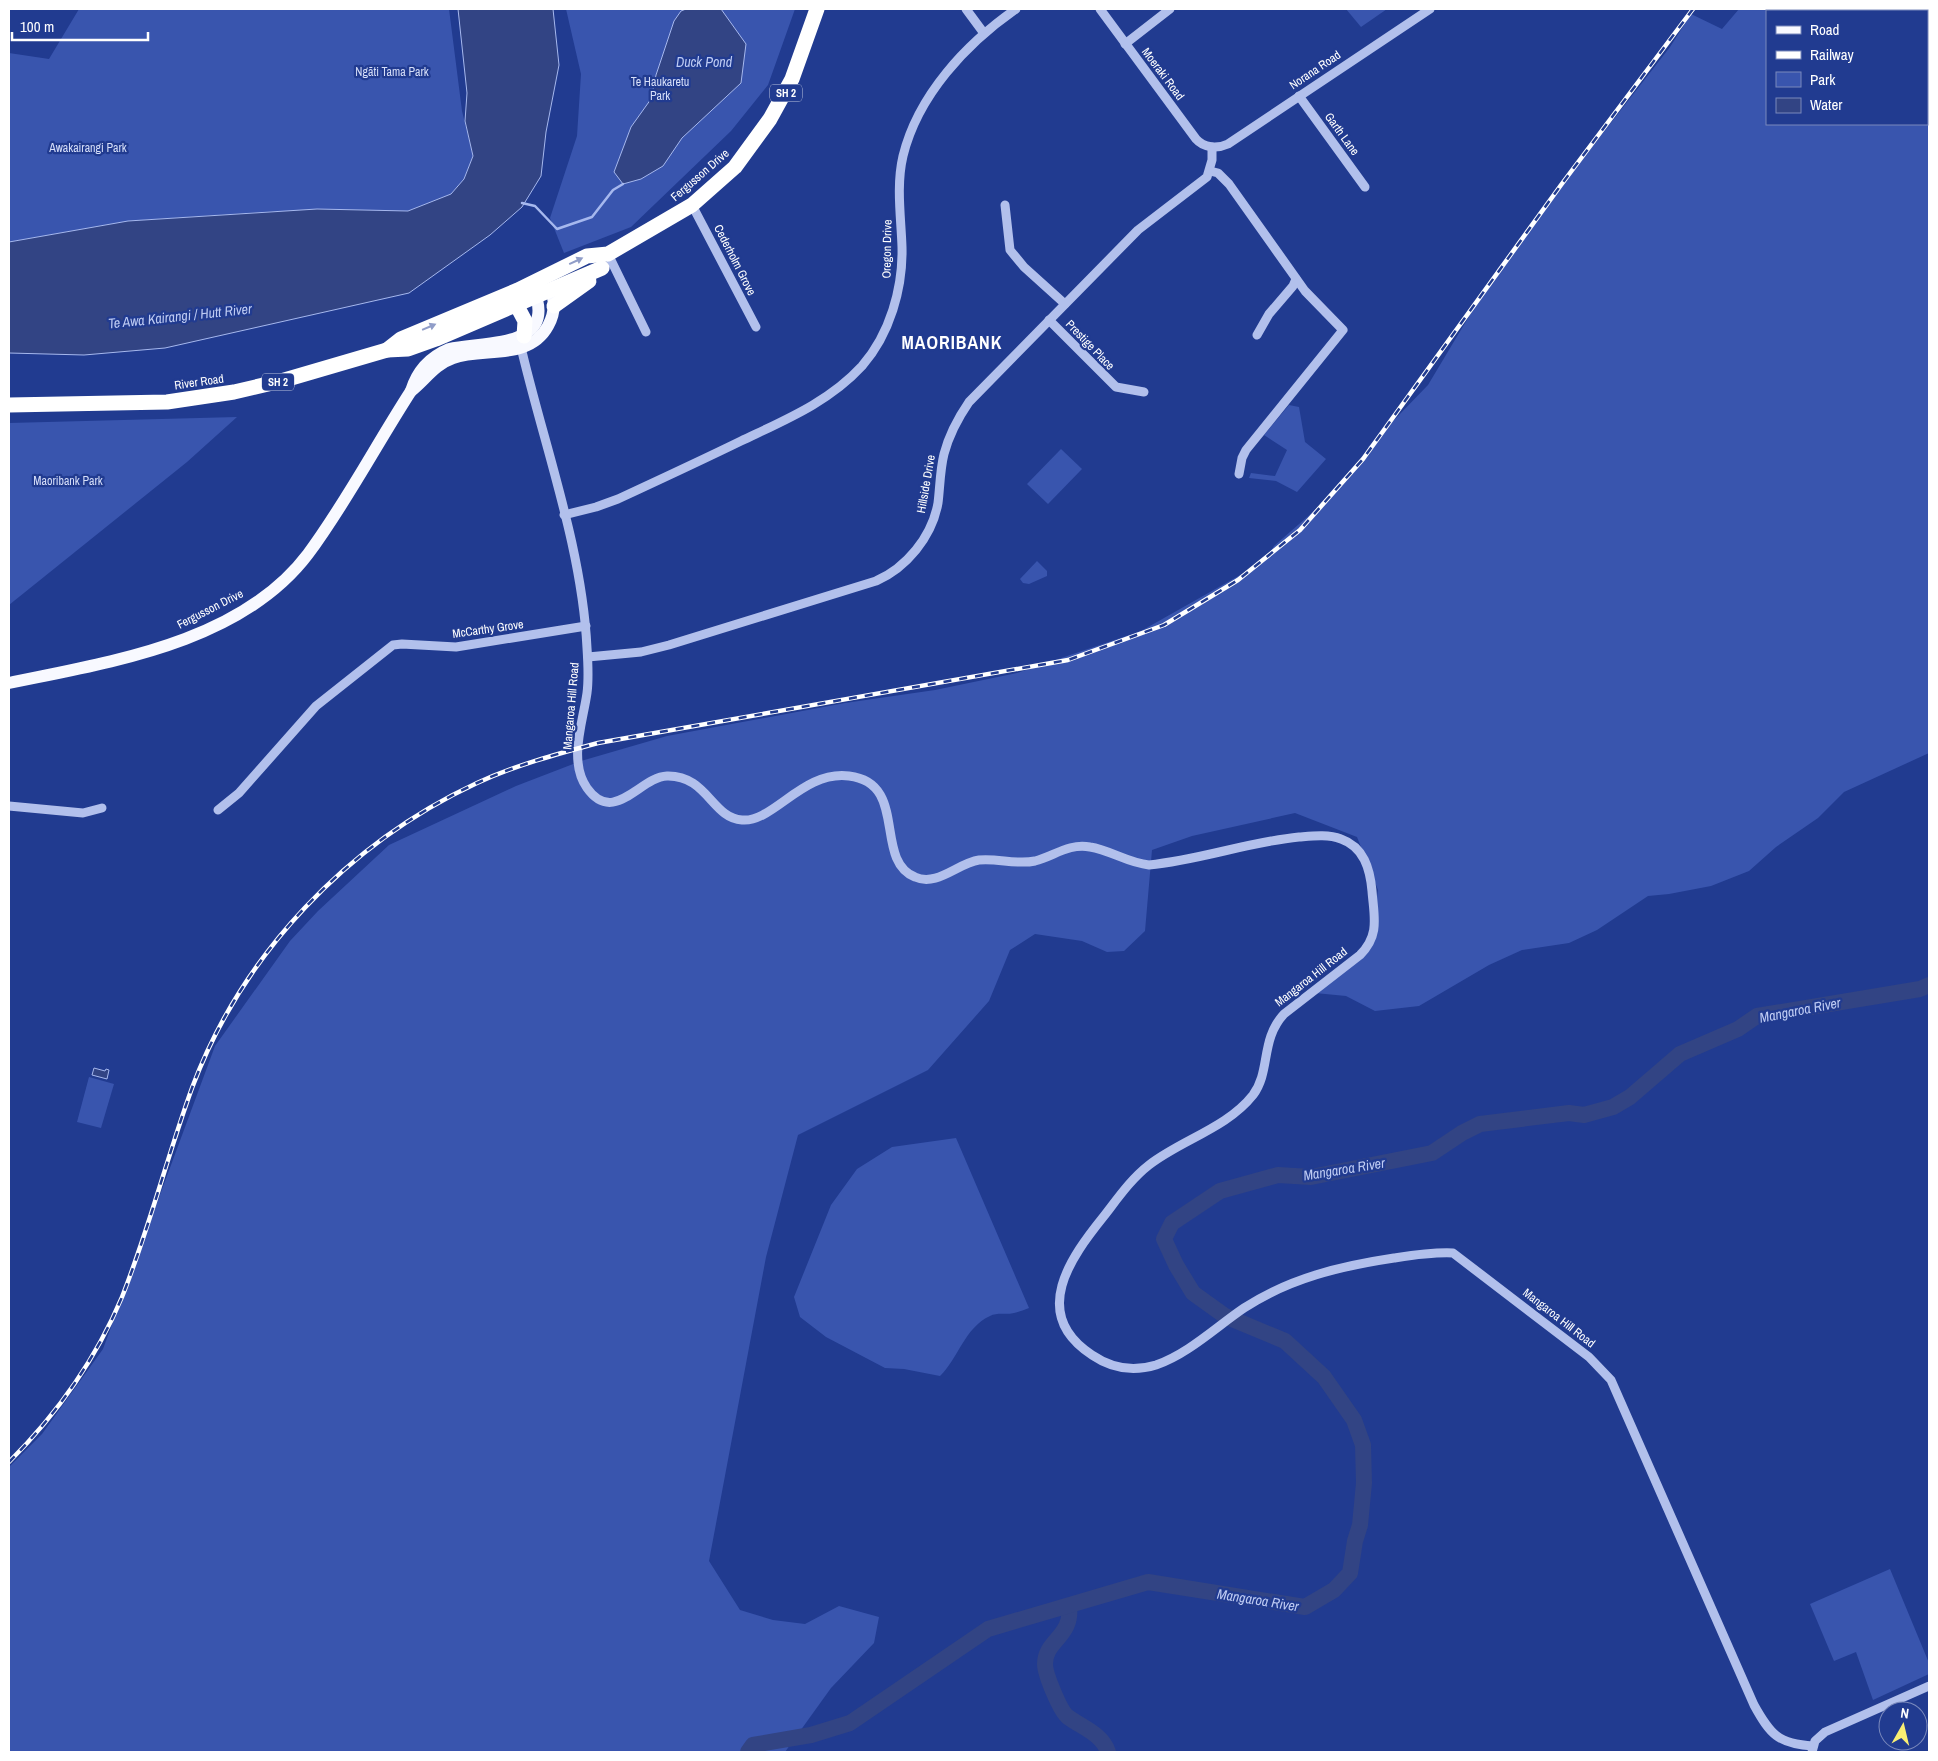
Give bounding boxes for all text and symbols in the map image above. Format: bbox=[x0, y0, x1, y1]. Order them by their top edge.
scale bar bbox=[12, 10, 149, 42]
legend bbox=[1766, 10, 1928, 125]
text: 100 m bbox=[20, 16, 54, 37]
text: Road bbox=[1810, 19, 1839, 40]
text: Railway bbox=[1810, 44, 1855, 65]
street label: Moeraki Road bbox=[1138, 45, 1188, 103]
street label: Norana Road bbox=[1286, 47, 1344, 93]
water label: Duck Pond bbox=[676, 53, 733, 71]
park label: Ngāti Tama Park bbox=[355, 64, 429, 80]
text: Park bbox=[1810, 69, 1836, 90]
park label: Te Haukaretu Park bbox=[631, 74, 689, 104]
road number: SH 2 bbox=[770, 85, 802, 102]
text: Water bbox=[1810, 94, 1842, 115]
street label: Garth Lane bbox=[1321, 109, 1363, 159]
park label: Awakairangi Park bbox=[48, 140, 127, 156]
street label: Fergusson Drive bbox=[667, 145, 733, 205]
street label: Oregon Drive bbox=[878, 219, 896, 279]
street label: Cederholm Grove bbox=[710, 222, 760, 298]
one-way arrow bbox=[569, 257, 583, 265]
water label: Te Awa Kairangi / Hutt River bbox=[107, 299, 254, 332]
street label: Prestige Place bbox=[1062, 316, 1118, 374]
one-way arrow bbox=[422, 322, 436, 330]
district label: MAORIBANK bbox=[902, 330, 1002, 355]
street label: River Road bbox=[173, 371, 225, 393]
road number: SH 2 bbox=[262, 374, 294, 391]
street label: Hillside Drive bbox=[913, 454, 939, 514]
park label: Maoribank Park bbox=[33, 473, 103, 489]
street label: Fergusson Drive bbox=[174, 585, 246, 633]
street label: McCarthy Grove bbox=[451, 616, 525, 642]
street label: Mangaroa Hill Road bbox=[559, 662, 583, 750]
street label: Mangaroa Hill Road bbox=[1272, 944, 1350, 1010]
water label: Mangaroa River bbox=[1758, 993, 1843, 1027]
water label: Mangaroa River bbox=[1302, 1153, 1387, 1184]
street label: Mangaroa Hill Road bbox=[1520, 1285, 1598, 1351]
water label: Mangaroa River bbox=[1216, 1585, 1301, 1616]
north arrow bbox=[1878, 1701, 1928, 1751]
text: N bbox=[1899, 1704, 1910, 1723]

